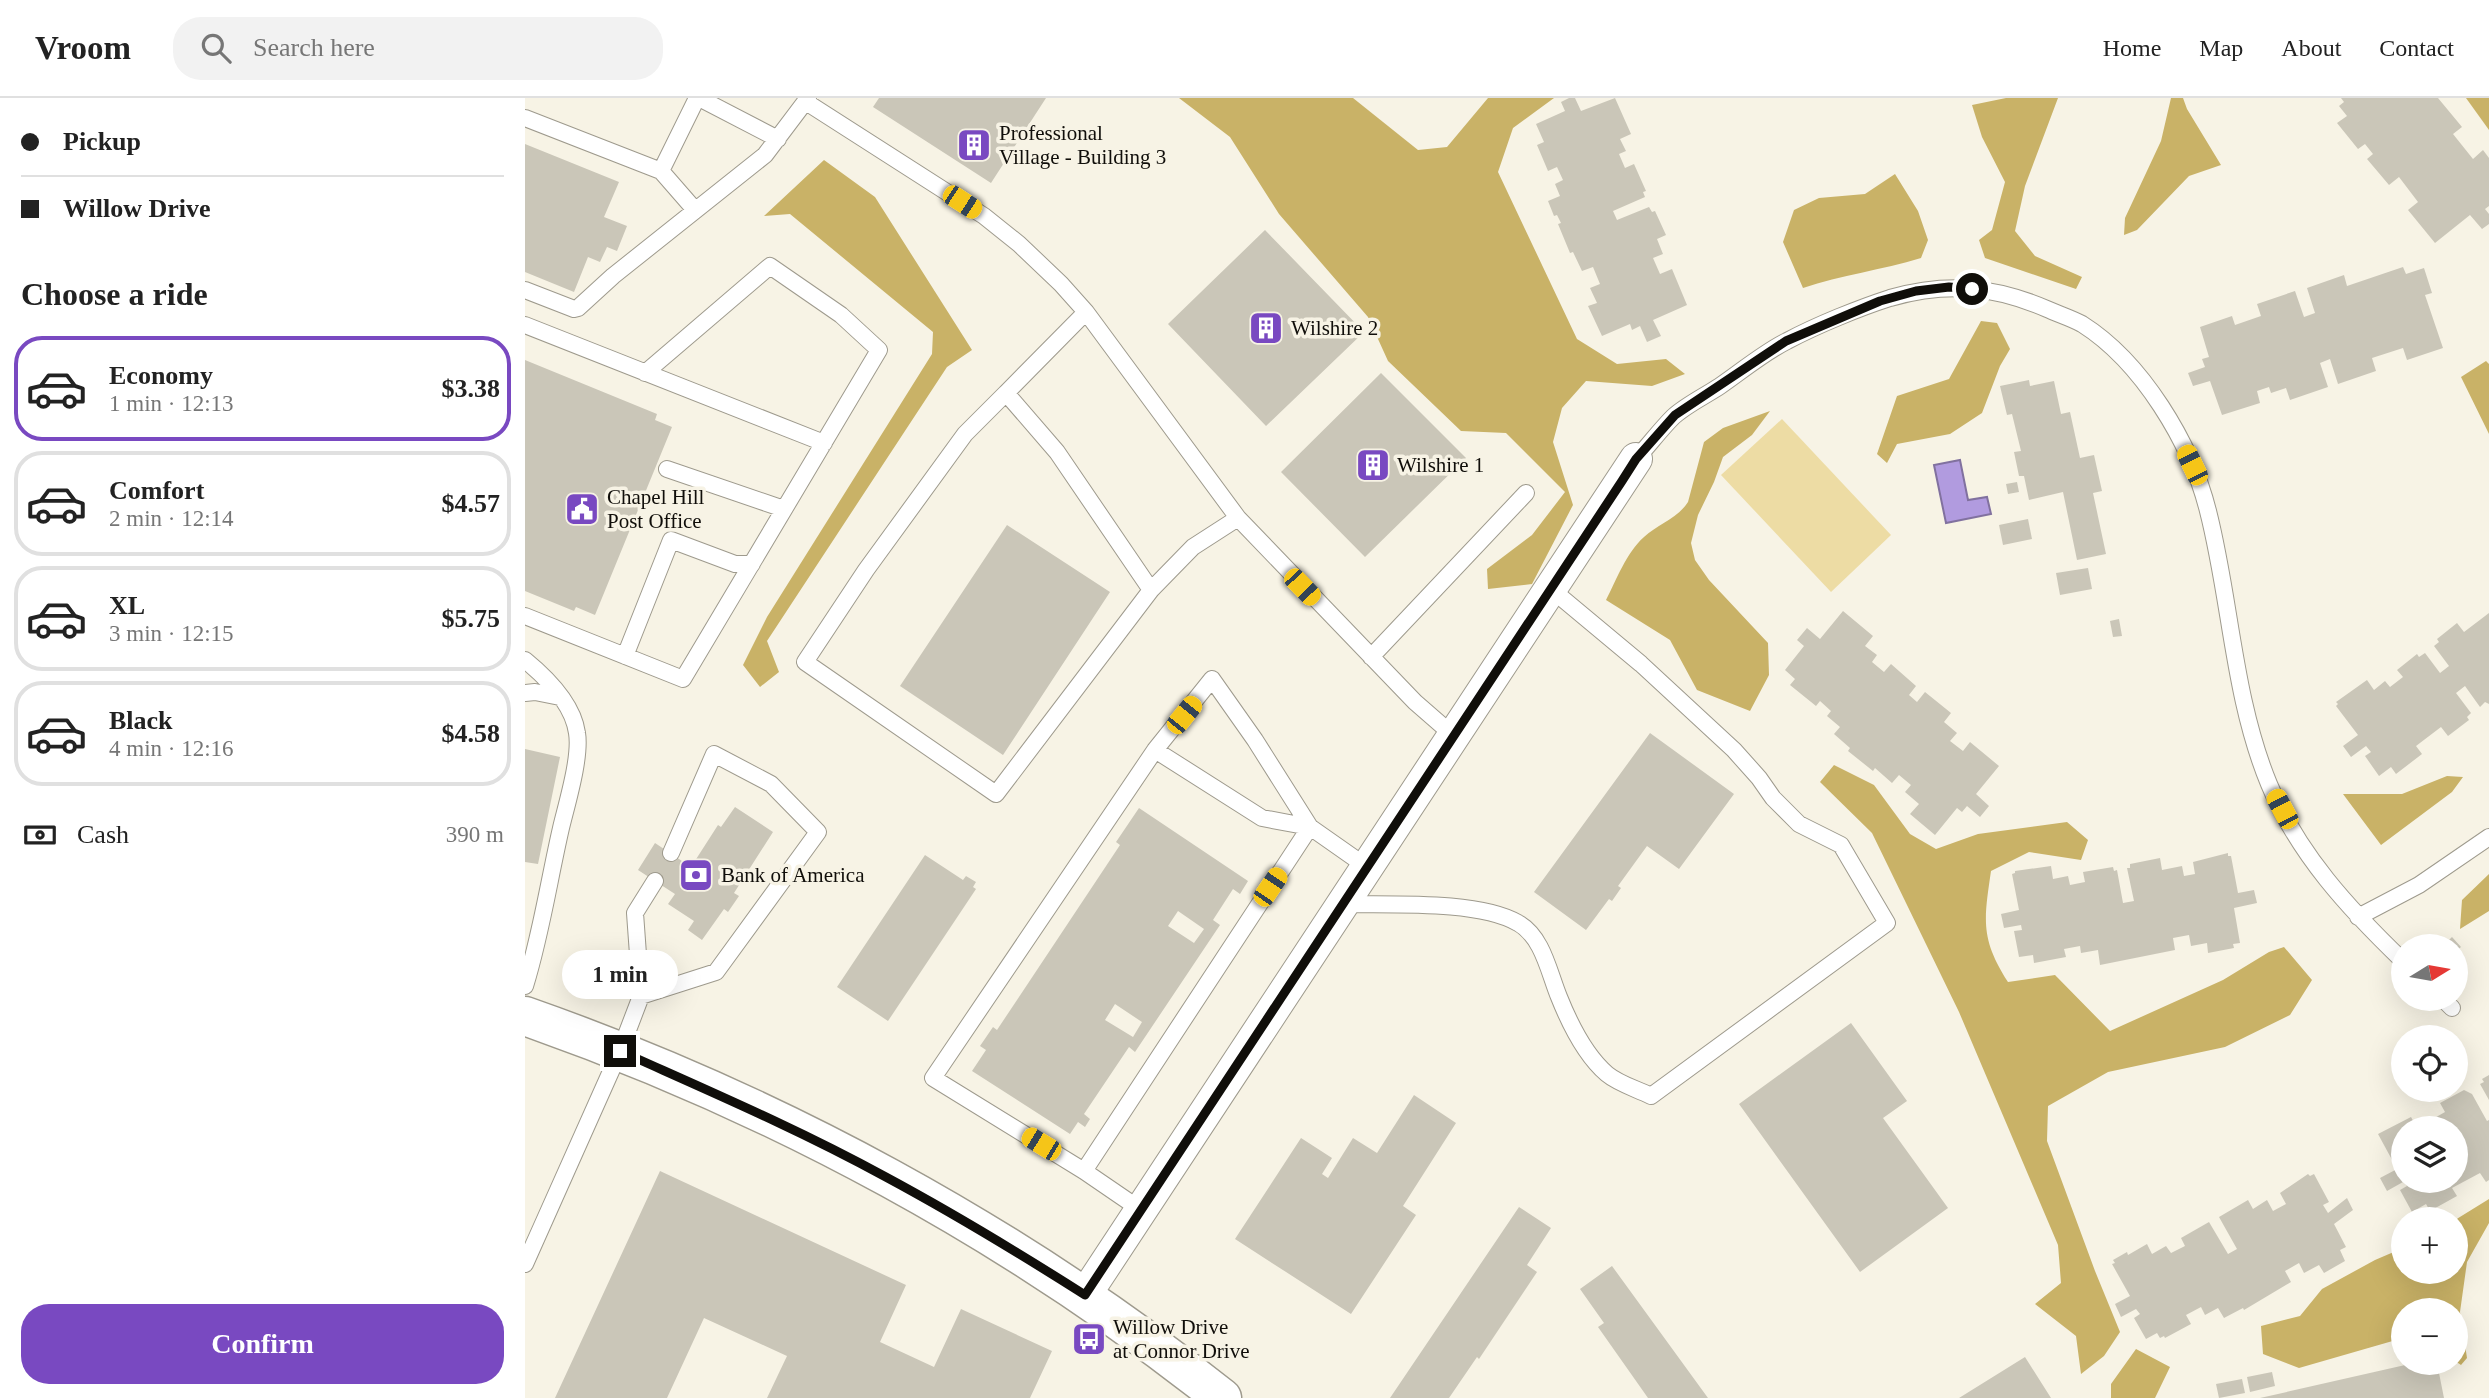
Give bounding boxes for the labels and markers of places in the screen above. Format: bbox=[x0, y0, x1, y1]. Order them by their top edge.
place label: Professional Village - Building 3 bbox=[999, 121, 1166, 169]
building icon: Professional Village - Building 3 bbox=[955, 126, 993, 164]
building icon: Wilshire 2 bbox=[1247, 309, 1285, 347]
place label: Wilshire 2 bbox=[1291, 316, 1378, 340]
building icon: Wilshire 1 bbox=[1354, 446, 1392, 484]
place label: Wilshire 1 bbox=[1397, 453, 1484, 477]
place label: Chapel Hill Post Office bbox=[607, 485, 705, 533]
public building icon: Chapel Hill Post Office bbox=[563, 490, 601, 528]
bank icon: Bank of America bbox=[677, 856, 715, 894]
place label: Bank of America bbox=[721, 863, 865, 887]
place label: Willow Drive at Connor Drive bbox=[1113, 1315, 1249, 1363]
bus stop icon: Willow Drive at Connor Drive bbox=[1070, 1320, 1108, 1358]

